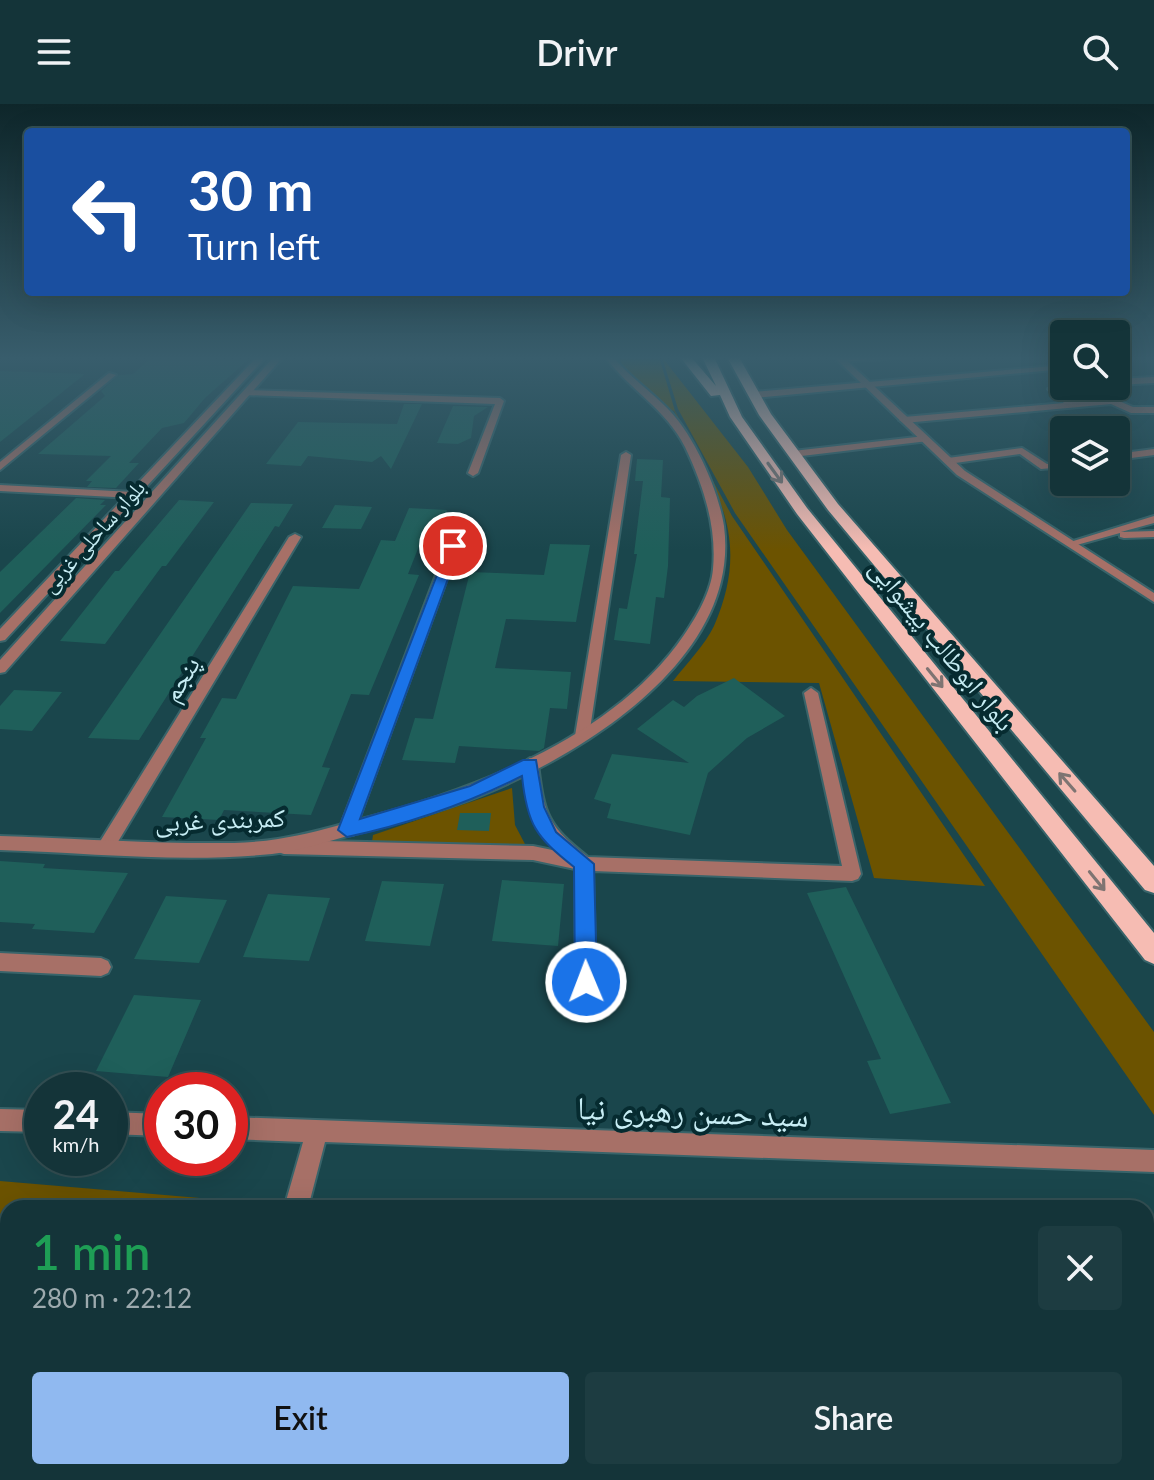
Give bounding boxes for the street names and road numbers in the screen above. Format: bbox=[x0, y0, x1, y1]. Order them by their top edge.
street label: بلوار ساحلی غربی bbox=[35, 474, 151, 598]
street label: بلوار ابوطالب پیشوایی bbox=[863, 552, 1022, 738]
street label: پنجم bbox=[154, 650, 208, 708]
street label: کمربندی غربی bbox=[154, 801, 286, 838]
street label: سید حسن رهبری نیا bbox=[577, 1087, 810, 1136]

